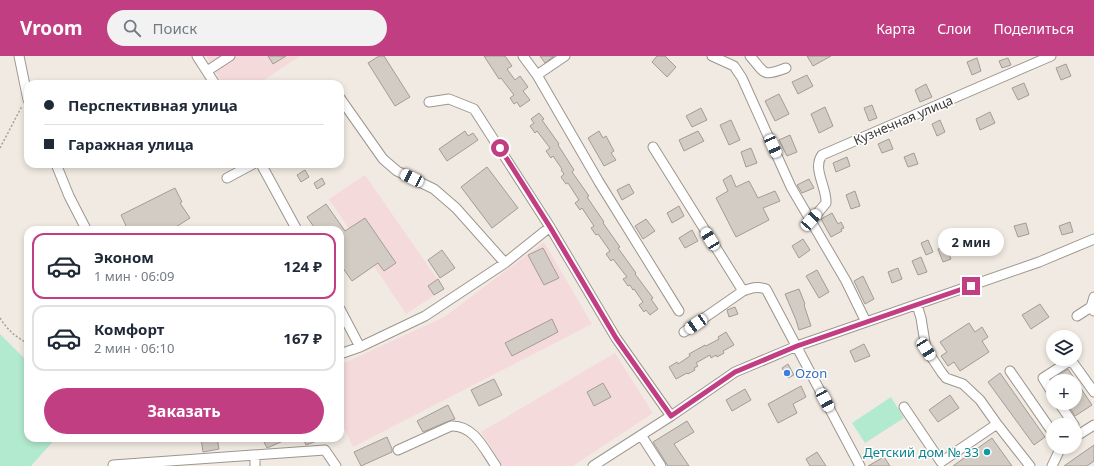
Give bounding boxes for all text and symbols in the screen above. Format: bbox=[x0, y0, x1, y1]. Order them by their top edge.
search box bbox=[107, 10, 387, 46]
text: Vroom bbox=[20, 15, 83, 41]
icon: search bbox=[121, 17, 143, 39]
text: Поиск bbox=[153, 18, 197, 38]
text: Карта bbox=[876, 19, 915, 38]
text: Слои bbox=[937, 19, 971, 38]
text: Поделиться bbox=[993, 19, 1074, 38]
street label: Кузнечная улица bbox=[850, 91, 956, 149]
text: Перспективная улица bbox=[68, 95, 238, 115]
car bbox=[763, 133, 783, 159]
text: Гаражная улица bbox=[68, 134, 194, 154]
route start bbox=[491, 139, 509, 157]
car bbox=[399, 167, 425, 189]
car bbox=[799, 207, 823, 233]
car bbox=[699, 226, 721, 252]
callout: 2 мин bbox=[938, 228, 1004, 256]
text: 2 мин bbox=[952, 233, 991, 251]
text: Эконом bbox=[94, 247, 154, 267]
icon: car bbox=[46, 248, 82, 284]
text: 124 ₽ bbox=[283, 256, 322, 276]
text: 1 мин · 06:09 bbox=[94, 267, 174, 285]
route end bbox=[962, 277, 980, 295]
car bbox=[683, 312, 709, 336]
text: Комфорт bbox=[94, 319, 164, 339]
icon: car bbox=[46, 320, 82, 356]
text: 167 ₽ bbox=[283, 328, 322, 348]
map controls bbox=[1046, 330, 1082, 454]
button: layers bbox=[1046, 330, 1082, 366]
car bbox=[914, 336, 938, 362]
text: 2 мин · 06:10 bbox=[94, 339, 174, 357]
place label: Ozon bbox=[795, 364, 827, 382]
marker: Ozon bbox=[782, 368, 792, 378]
button: + bbox=[1046, 374, 1082, 410]
car bbox=[814, 387, 836, 413]
button: Заказать bbox=[44, 388, 324, 434]
button: − bbox=[1046, 418, 1082, 454]
place label: Детский дом № 33 bbox=[863, 443, 979, 461]
marker: Детский дом № 33 bbox=[982, 447, 992, 457]

